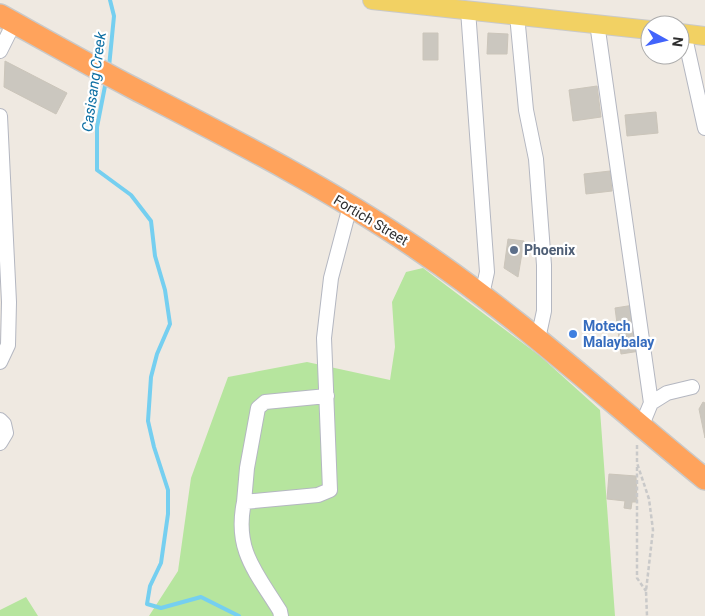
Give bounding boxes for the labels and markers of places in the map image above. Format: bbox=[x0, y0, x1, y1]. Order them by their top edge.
place label: Phoenix bbox=[524, 242, 576, 258]
marker: Phoenix bbox=[508, 244, 520, 256]
place label: Motech Malaybalay bbox=[583, 318, 655, 350]
marker: Motech Malaybalay bbox=[567, 328, 579, 340]

